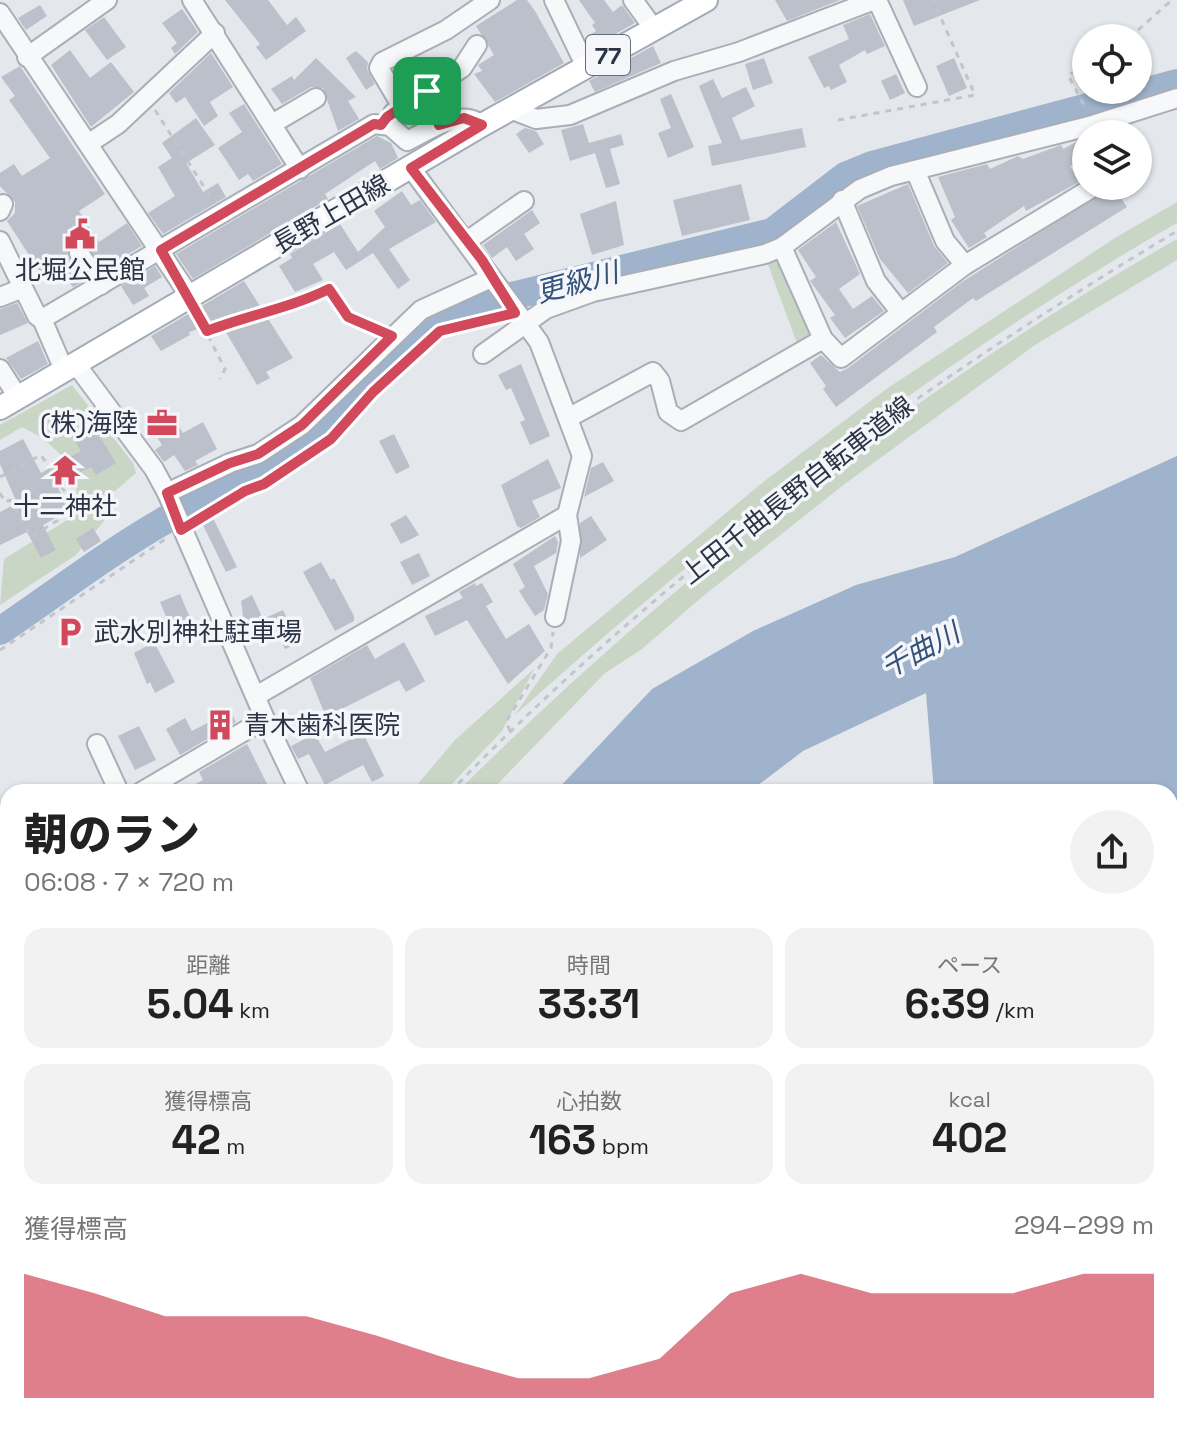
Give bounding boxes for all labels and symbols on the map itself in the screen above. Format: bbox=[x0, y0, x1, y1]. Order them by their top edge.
road number: 77 bbox=[586, 35, 630, 75]
pin bbox=[393, 57, 461, 125]
street label: 長野上田線 bbox=[266, 167, 396, 261]
public building icon: 北堀公民館 bbox=[63, 217, 97, 251]
place label: 北堀公民館 bbox=[15, 253, 145, 287]
water label: 更級川 bbox=[532, 253, 625, 310]
street label: 上田千曲長野自転車道線 bbox=[674, 389, 920, 591]
place label: (株)海陸 bbox=[40, 406, 138, 440]
office icon: (株)海陸 bbox=[145, 406, 179, 440]
temple icon: 十二神社 bbox=[48, 453, 82, 487]
place label: 十二神社 bbox=[13, 489, 117, 523]
water label: 千曲川 bbox=[874, 613, 968, 686]
parking icon: 武水別神社駐車場 bbox=[53, 615, 87, 649]
place label: 武水別神社駐車場 bbox=[94, 615, 302, 649]
building icon: 青木歯科医院 bbox=[203, 708, 237, 742]
place label: 青木歯科医院 bbox=[244, 708, 400, 742]

